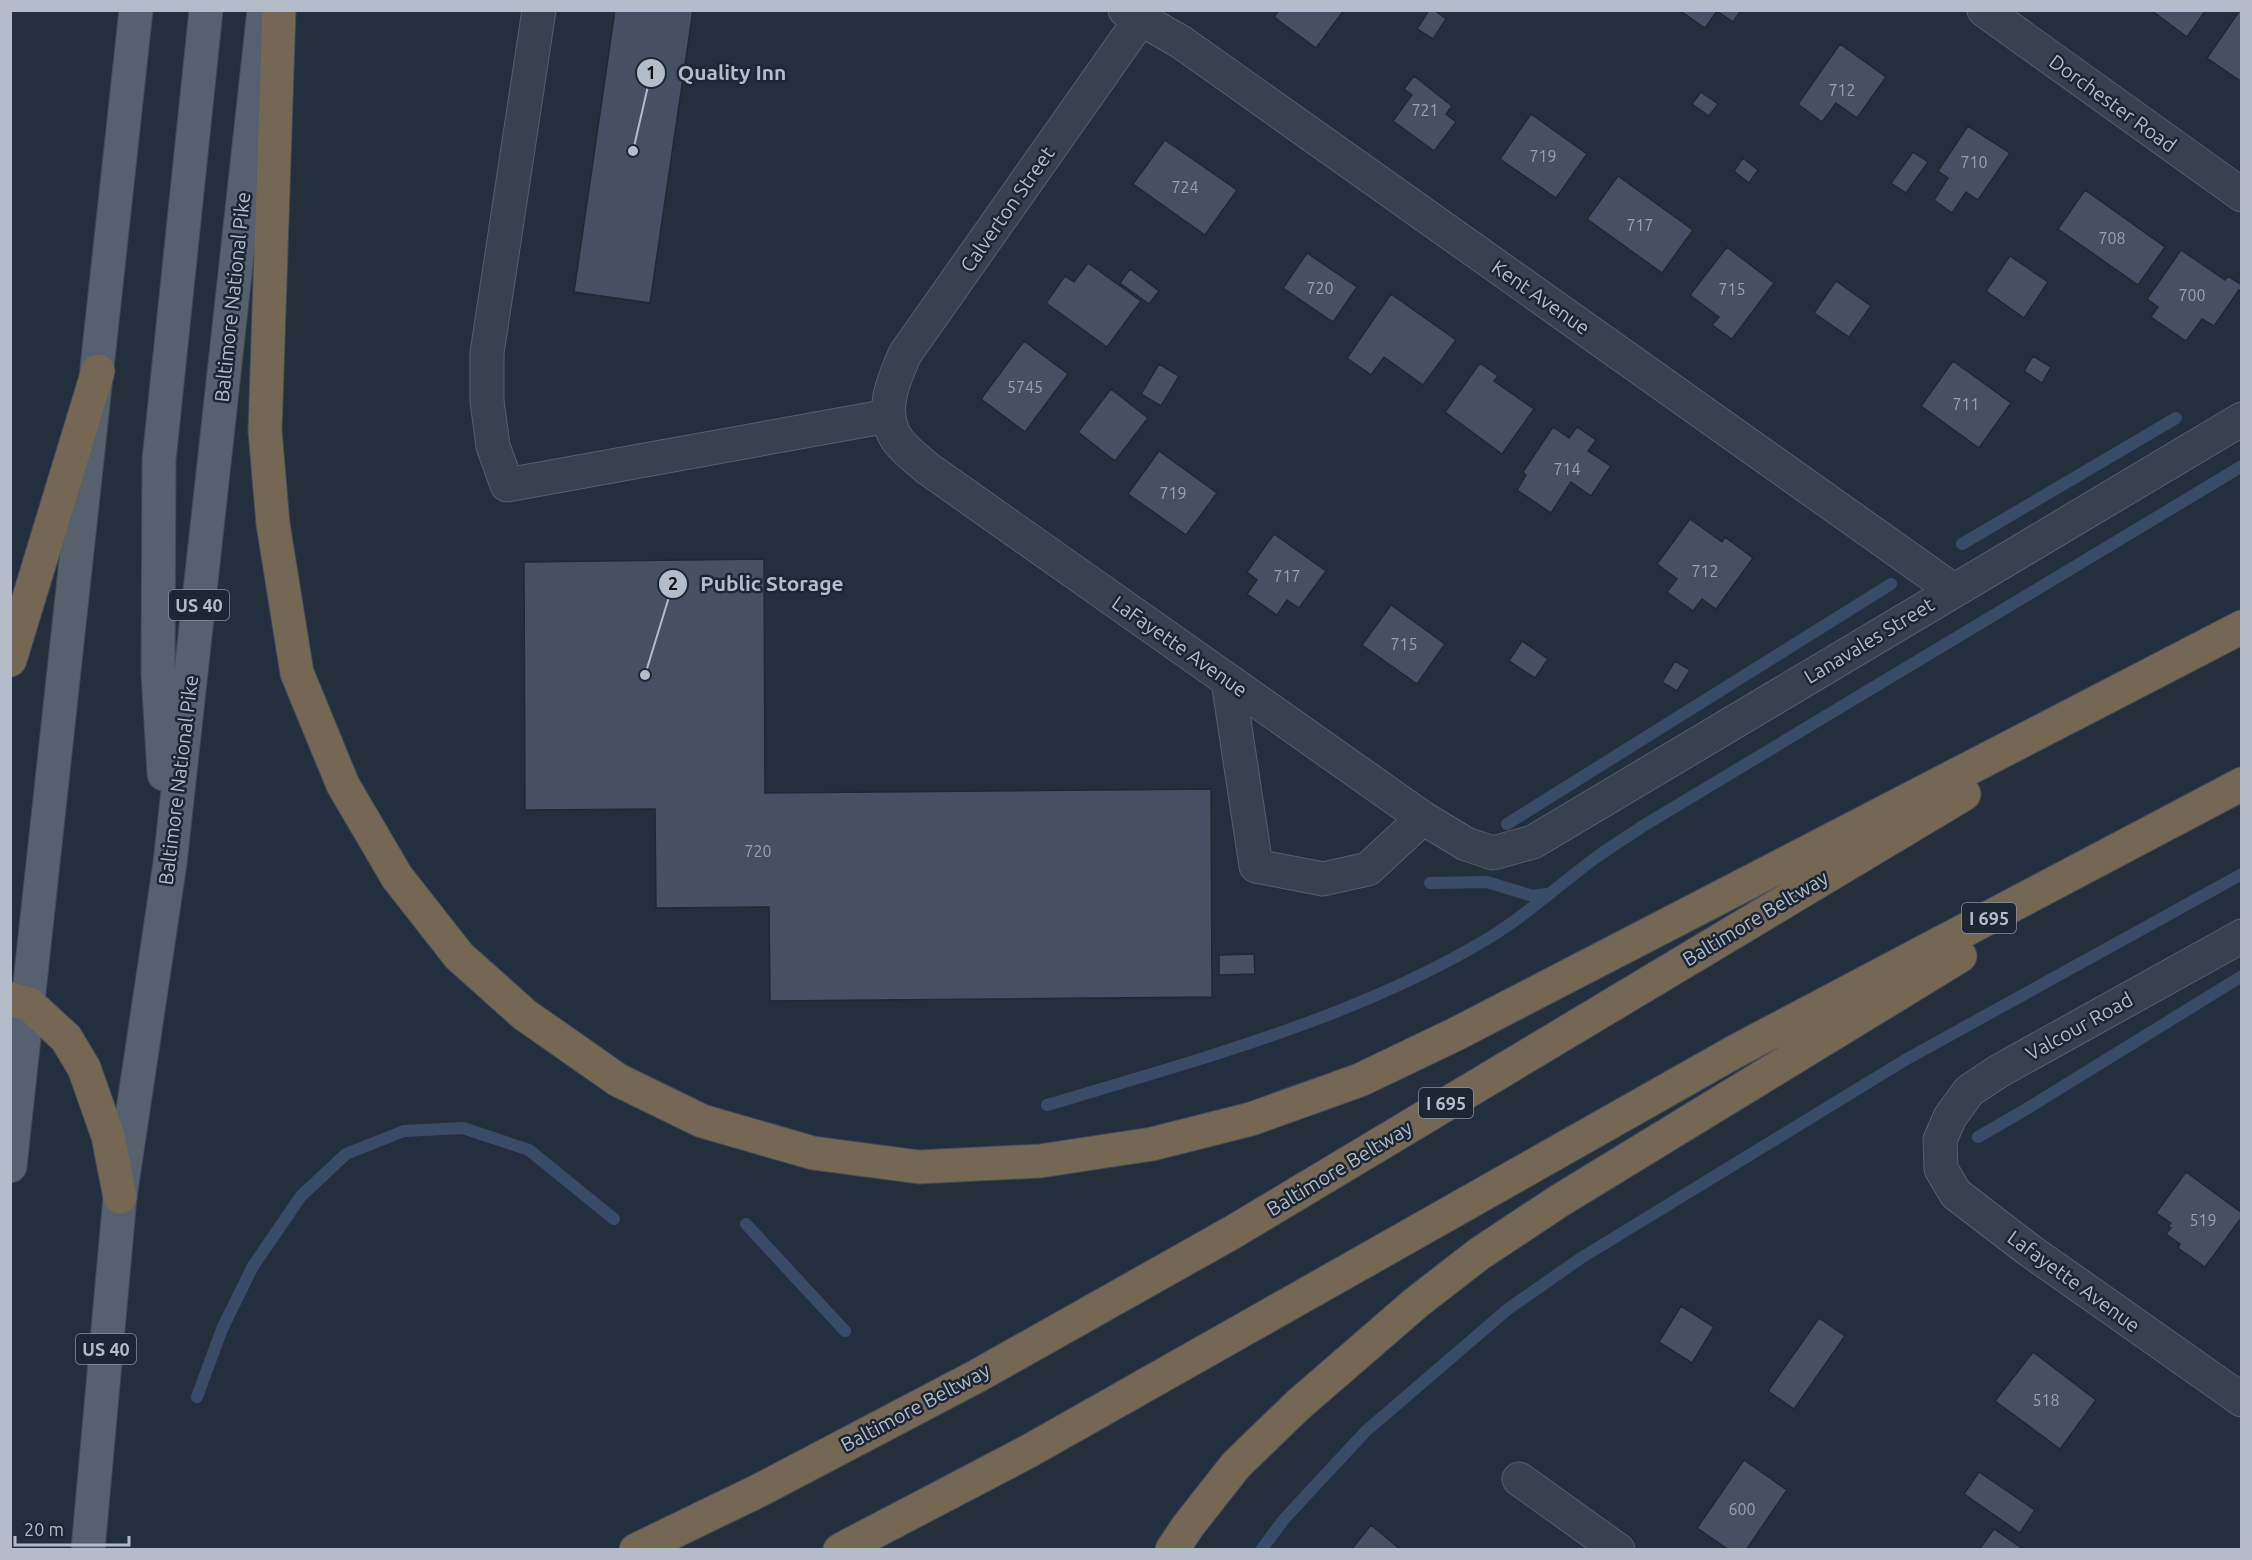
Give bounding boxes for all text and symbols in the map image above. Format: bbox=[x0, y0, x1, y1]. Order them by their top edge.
street label: Dorchester Road bbox=[2045, 49, 2181, 157]
callout: Quality Inn bbox=[636, 53, 798, 92]
text: Quality Inn bbox=[678, 60, 786, 84]
text: 1 bbox=[646, 62, 656, 82]
house number: 712 bbox=[1828, 81, 1856, 99]
house number: 721 bbox=[1411, 101, 1439, 119]
street label: Calverton Street bbox=[955, 142, 1059, 276]
house number: 719 bbox=[1529, 147, 1557, 165]
house number: 710 bbox=[1960, 153, 1988, 171]
house number: 724 bbox=[1171, 178, 1199, 196]
street label: Baltimore National Pike bbox=[210, 191, 254, 403]
house number: 717 bbox=[1626, 216, 1654, 234]
house number: 708 bbox=[2098, 229, 2126, 247]
street label: Kent Avenue bbox=[1488, 255, 1594, 339]
house number: 720 bbox=[1306, 279, 1334, 297]
house number: 715 bbox=[1718, 280, 1746, 298]
house number: 700 bbox=[2178, 286, 2206, 304]
house number: 5745 bbox=[1007, 378, 1043, 396]
house number: 711 bbox=[1952, 395, 1980, 413]
house number: 714 bbox=[1553, 460, 1581, 478]
house number: 719 bbox=[1159, 484, 1187, 502]
house number: 712 bbox=[1691, 562, 1719, 580]
callout: Public Storage bbox=[658, 565, 855, 604]
house number: 717 bbox=[1273, 567, 1301, 585]
text: Public Storage bbox=[700, 571, 844, 595]
text: 2 bbox=[668, 573, 678, 593]
road number: US 40 bbox=[169, 590, 229, 620]
street label: LaFayette Avenue bbox=[1108, 591, 1252, 701]
street label: Lanavales Street bbox=[1800, 592, 1938, 688]
house number: 715 bbox=[1390, 635, 1418, 653]
street label: Baltimore National Pike bbox=[154, 674, 202, 886]
house number: 720 bbox=[744, 842, 772, 860]
street label: Baltimore Beltway bbox=[1678, 865, 1832, 970]
road number: I 695 bbox=[1962, 903, 2016, 933]
street label: Valcour Road bbox=[2022, 987, 2136, 1065]
road number: I 695 bbox=[1419, 1088, 1473, 1118]
street label: Baltimore Beltway bbox=[1262, 1115, 1416, 1220]
house number: 519 bbox=[2189, 1211, 2217, 1229]
street label: Lafayette Avenue bbox=[2003, 1225, 2145, 1337]
road number: US 40 bbox=[76, 1334, 136, 1364]
street label: Baltimore Beltway bbox=[837, 1358, 994, 1456]
house number: 518 bbox=[2032, 1391, 2060, 1409]
house number: 600 bbox=[1728, 1500, 1756, 1518]
scale bar bbox=[15, 1509, 129, 1547]
text: 20 m bbox=[24, 1519, 64, 1539]

